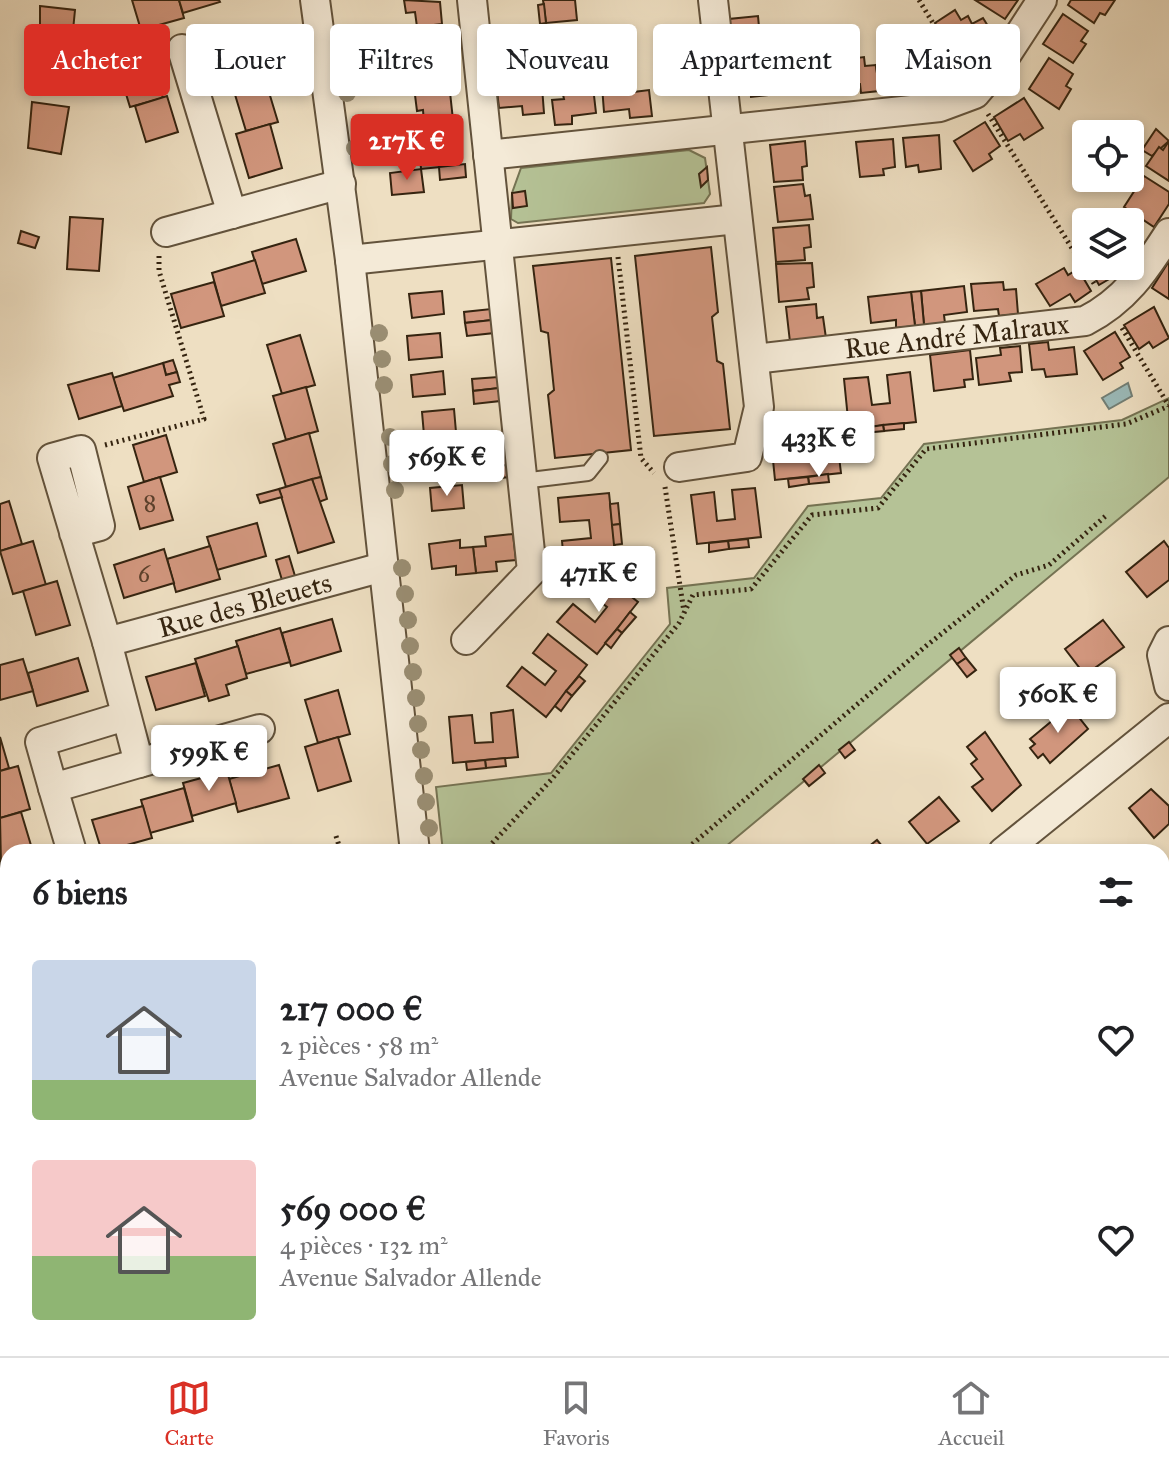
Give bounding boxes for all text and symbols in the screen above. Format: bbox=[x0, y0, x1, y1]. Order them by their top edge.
chip: Acheter bbox=[24, 24, 170, 96]
chip: Louer bbox=[186, 24, 314, 96]
chip: Filtres bbox=[330, 24, 461, 96]
chip: Nouveau bbox=[477, 24, 637, 96]
chip: Appartement bbox=[653, 24, 860, 96]
chip: Maison bbox=[876, 24, 1020, 96]
pin: 217K € bbox=[342, 114, 472, 182]
map controls bbox=[1072, 120, 1144, 280]
button: locate bbox=[1072, 120, 1144, 192]
text: 217K € bbox=[369, 124, 445, 156]
button: layers bbox=[1072, 208, 1144, 280]
street label: Rue André Malraux bbox=[842, 305, 1072, 366]
pin: 433K € bbox=[754, 411, 884, 479]
text: 433K € bbox=[781, 421, 857, 453]
pin: 569K € bbox=[382, 430, 512, 498]
text: 569K € bbox=[407, 440, 487, 472]
house number: 8 bbox=[144, 488, 156, 518]
pin: 471K € bbox=[534, 546, 664, 614]
text: 471K € bbox=[560, 556, 638, 588]
house number: 6 bbox=[138, 559, 151, 589]
street label: Rue des Bleuets bbox=[154, 564, 335, 645]
pin: 560K € bbox=[993, 667, 1123, 735]
text: 560K € bbox=[1018, 677, 1098, 709]
pin: 599K € bbox=[144, 725, 274, 793]
text: 599K € bbox=[169, 735, 249, 767]
icon: filters bbox=[1094, 870, 1138, 914]
text: 6 biens bbox=[32, 872, 127, 913]
text: 217 000 € bbox=[280, 988, 423, 1029]
icon: home bbox=[96, 992, 192, 1088]
icon: heart bbox=[1094, 1018, 1138, 1062]
text: 2 pièces · 58 m² bbox=[280, 1029, 438, 1061]
text: Avenue Salvador Allende bbox=[280, 1061, 542, 1093]
text: 569 000 € bbox=[280, 1188, 426, 1229]
icon: home bbox=[96, 1192, 192, 1288]
icon: heart bbox=[1094, 1218, 1138, 1262]
text: 4 pièces · 132 m² bbox=[280, 1229, 448, 1261]
text: Avenue Salvador Allende bbox=[280, 1261, 542, 1293]
tab: Carte bbox=[164, 1376, 214, 1451]
tab: Favoris bbox=[543, 1376, 610, 1451]
tab: Accueil bbox=[938, 1376, 1005, 1451]

